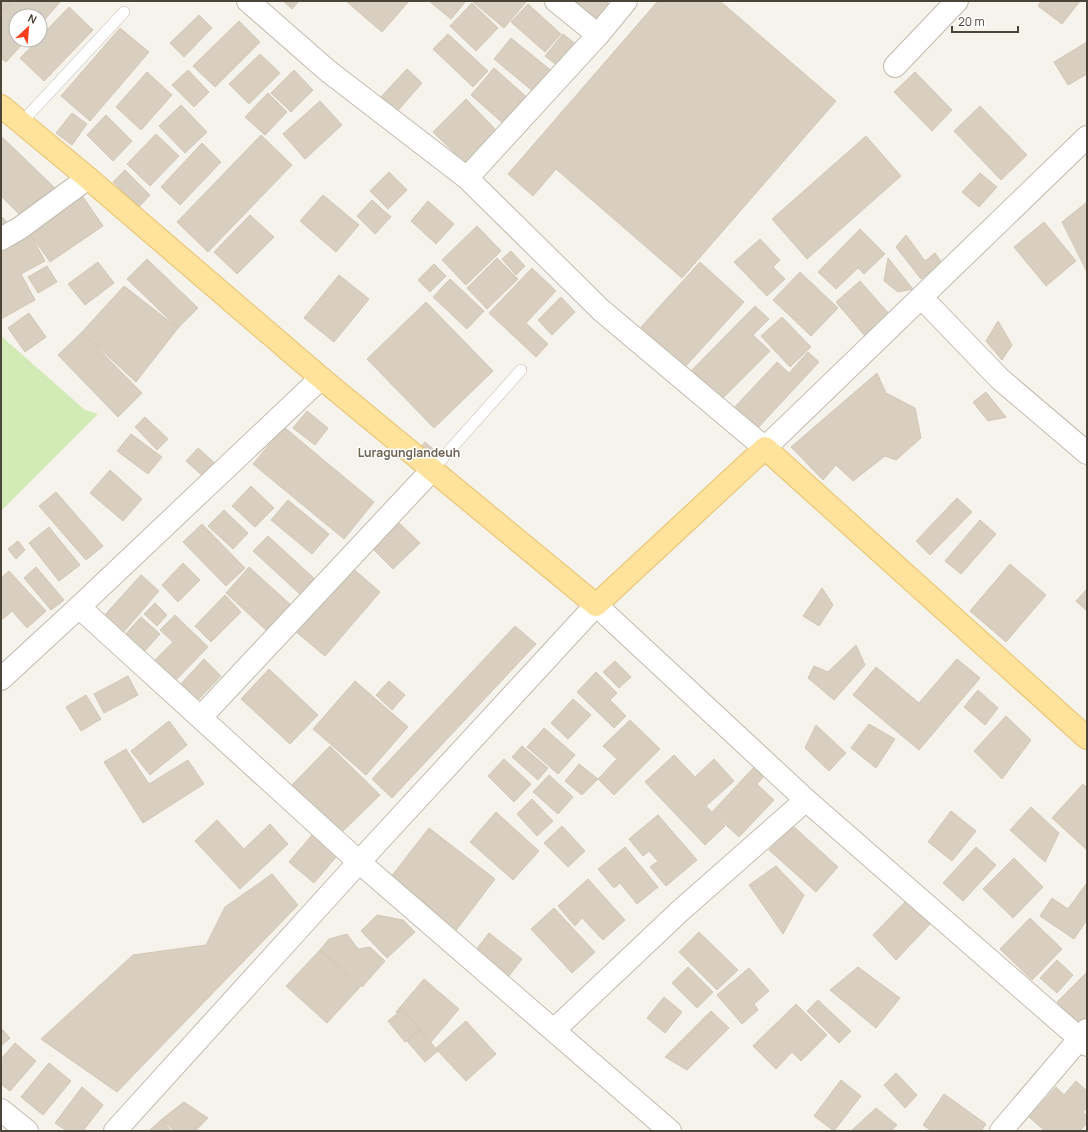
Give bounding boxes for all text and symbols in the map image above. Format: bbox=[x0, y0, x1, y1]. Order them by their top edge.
north arrow bbox=[8, 8, 48, 48]
scale bar bbox=[952, 8, 1018, 34]
text: N bbox=[26, 10, 40, 27]
text: 20 m bbox=[958, 13, 985, 30]
district label: Luragunglandeuh bbox=[358, 444, 460, 461]

